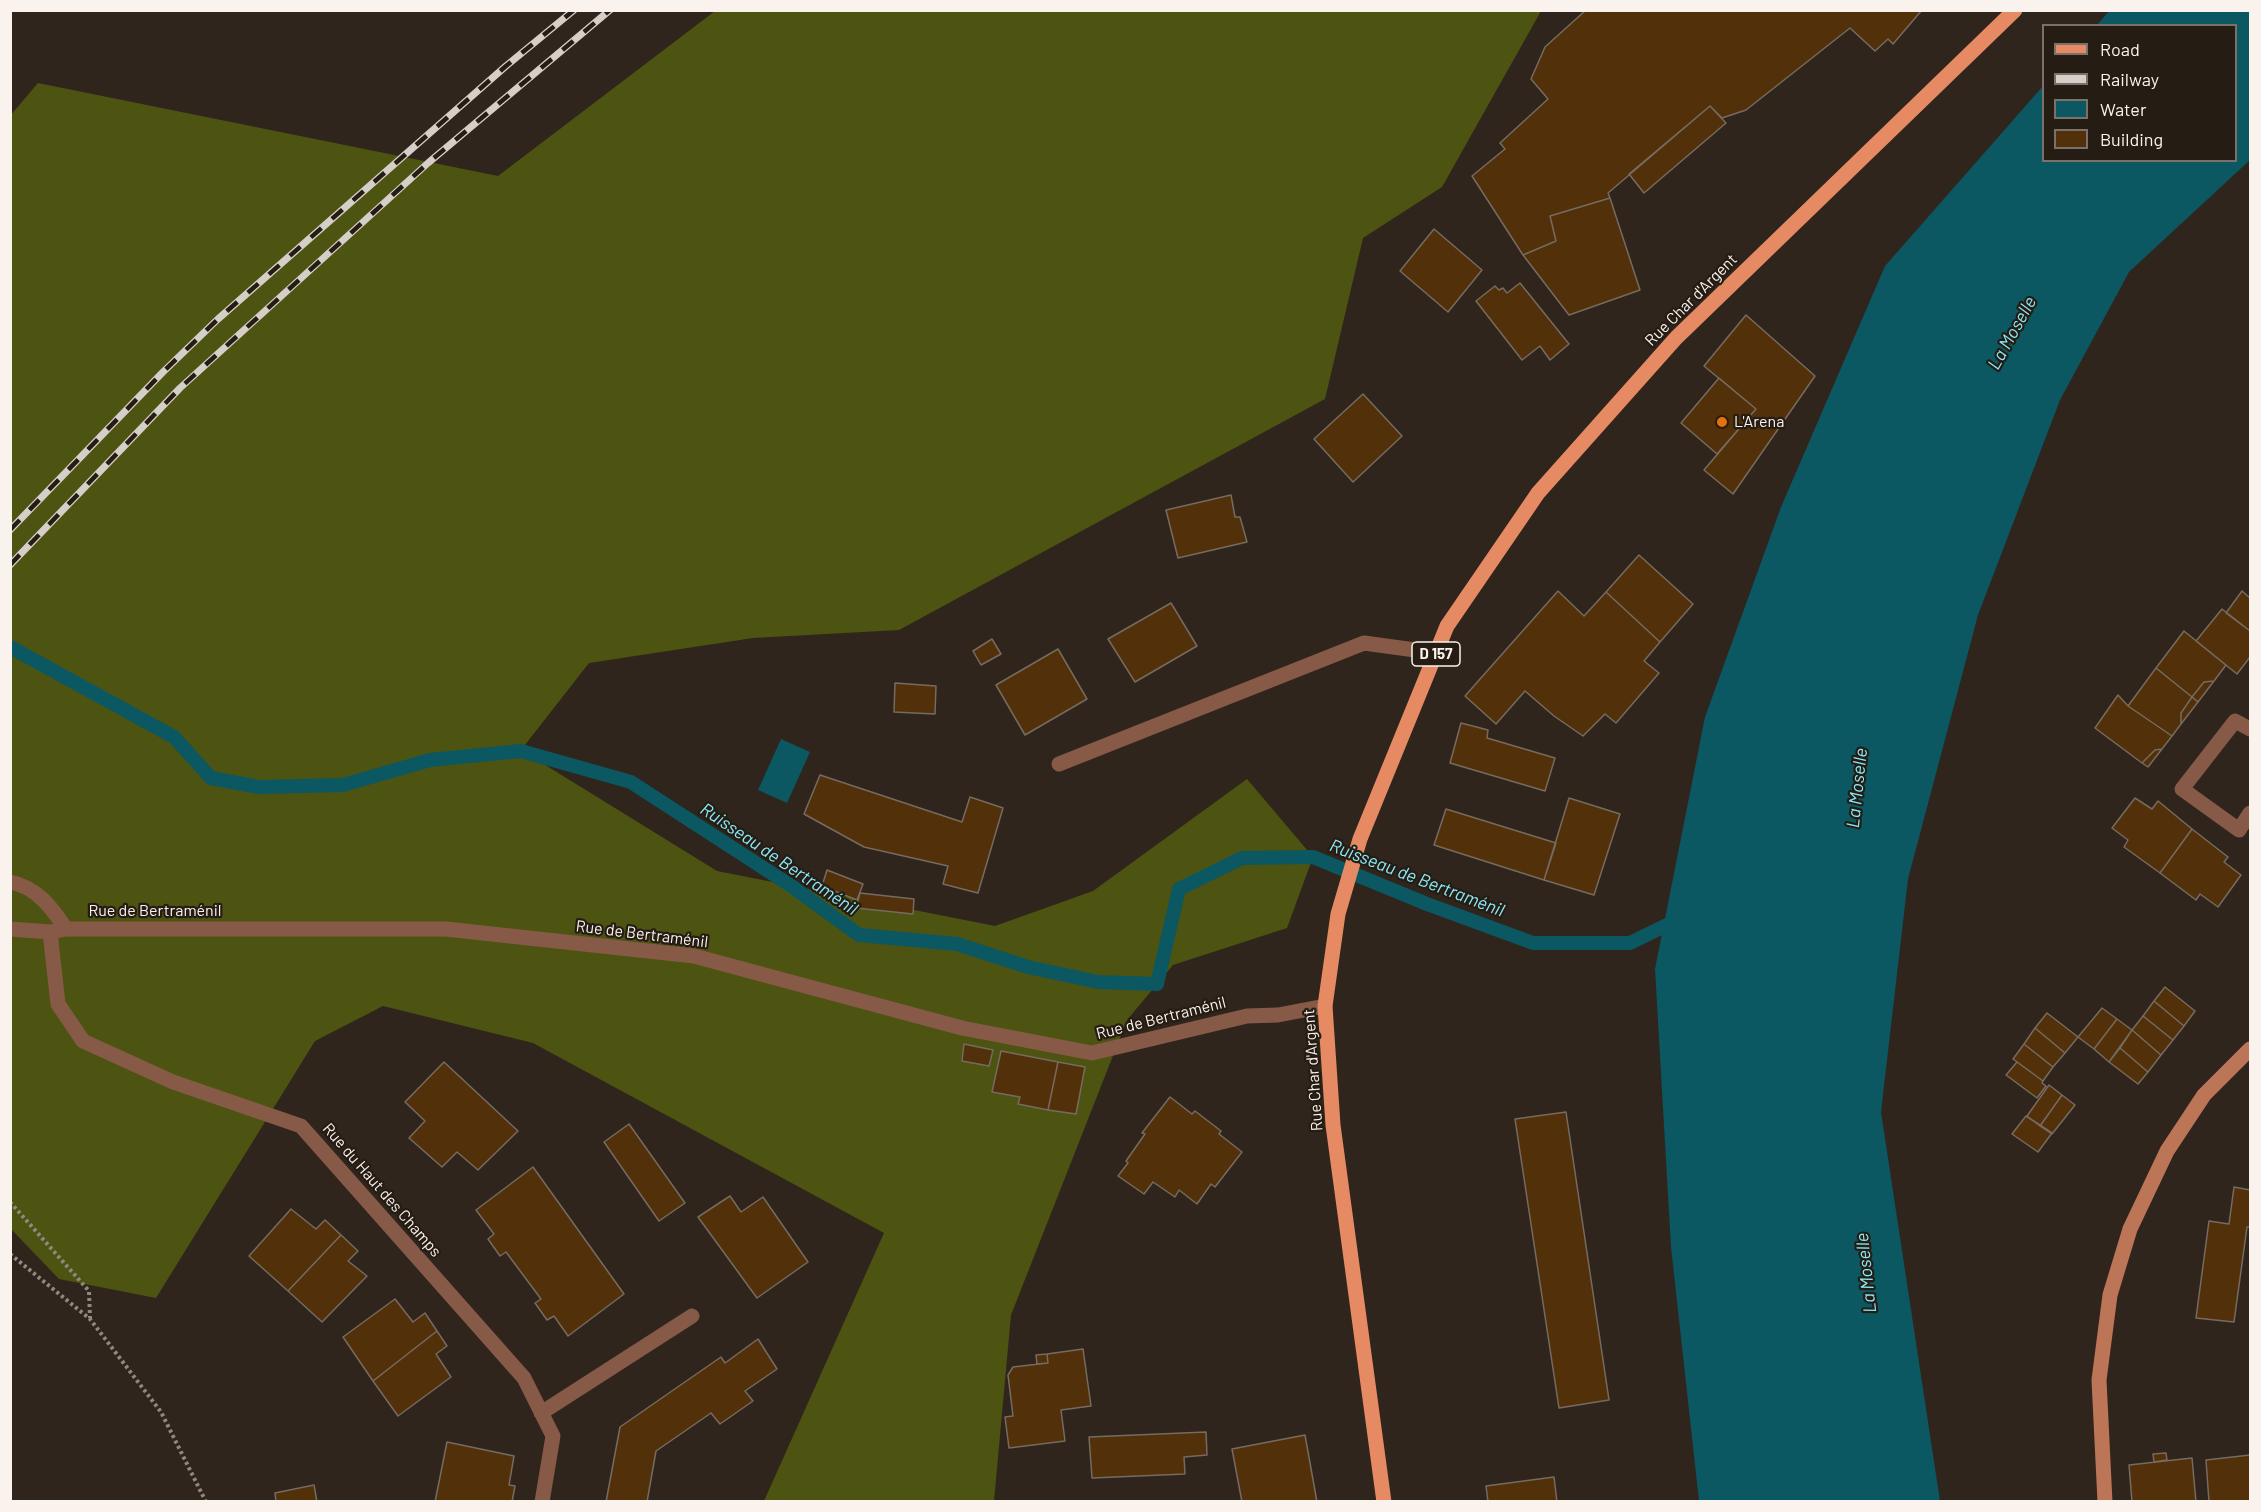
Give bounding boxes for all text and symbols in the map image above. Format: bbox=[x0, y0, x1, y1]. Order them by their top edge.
legend bbox=[2042, 24, 2237, 162]
text: Road bbox=[2100, 38, 2140, 60]
text: Railway bbox=[2100, 68, 2159, 90]
text: Water bbox=[2100, 98, 2147, 120]
text: Building bbox=[2100, 128, 2163, 150]
street label: Rue Char d'Argent bbox=[1641, 250, 1741, 350]
water label: La Moselle bbox=[1983, 293, 2041, 373]
place label: L'Arena bbox=[1734, 412, 1784, 432]
marker: L'Arena bbox=[1715, 415, 1729, 429]
road number: D 157 bbox=[1412, 642, 1460, 666]
water label: La Moselle bbox=[1842, 747, 1872, 829]
water label: Ruisseau de Bertraménil bbox=[696, 798, 862, 920]
water label: Ruisseau de Bertraménil bbox=[1327, 835, 1507, 921]
street label: Rue de Bertraménil bbox=[89, 901, 221, 921]
street label: Rue de Bertraménil bbox=[575, 916, 709, 952]
street label: Rue de Bertraménil bbox=[1094, 993, 1228, 1043]
street label: Rue Char d'Argent bbox=[1299, 1008, 1327, 1132]
street label: Rue du Haut des Champs bbox=[319, 1119, 445, 1261]
water label: La Moselle bbox=[1851, 1232, 1881, 1314]

